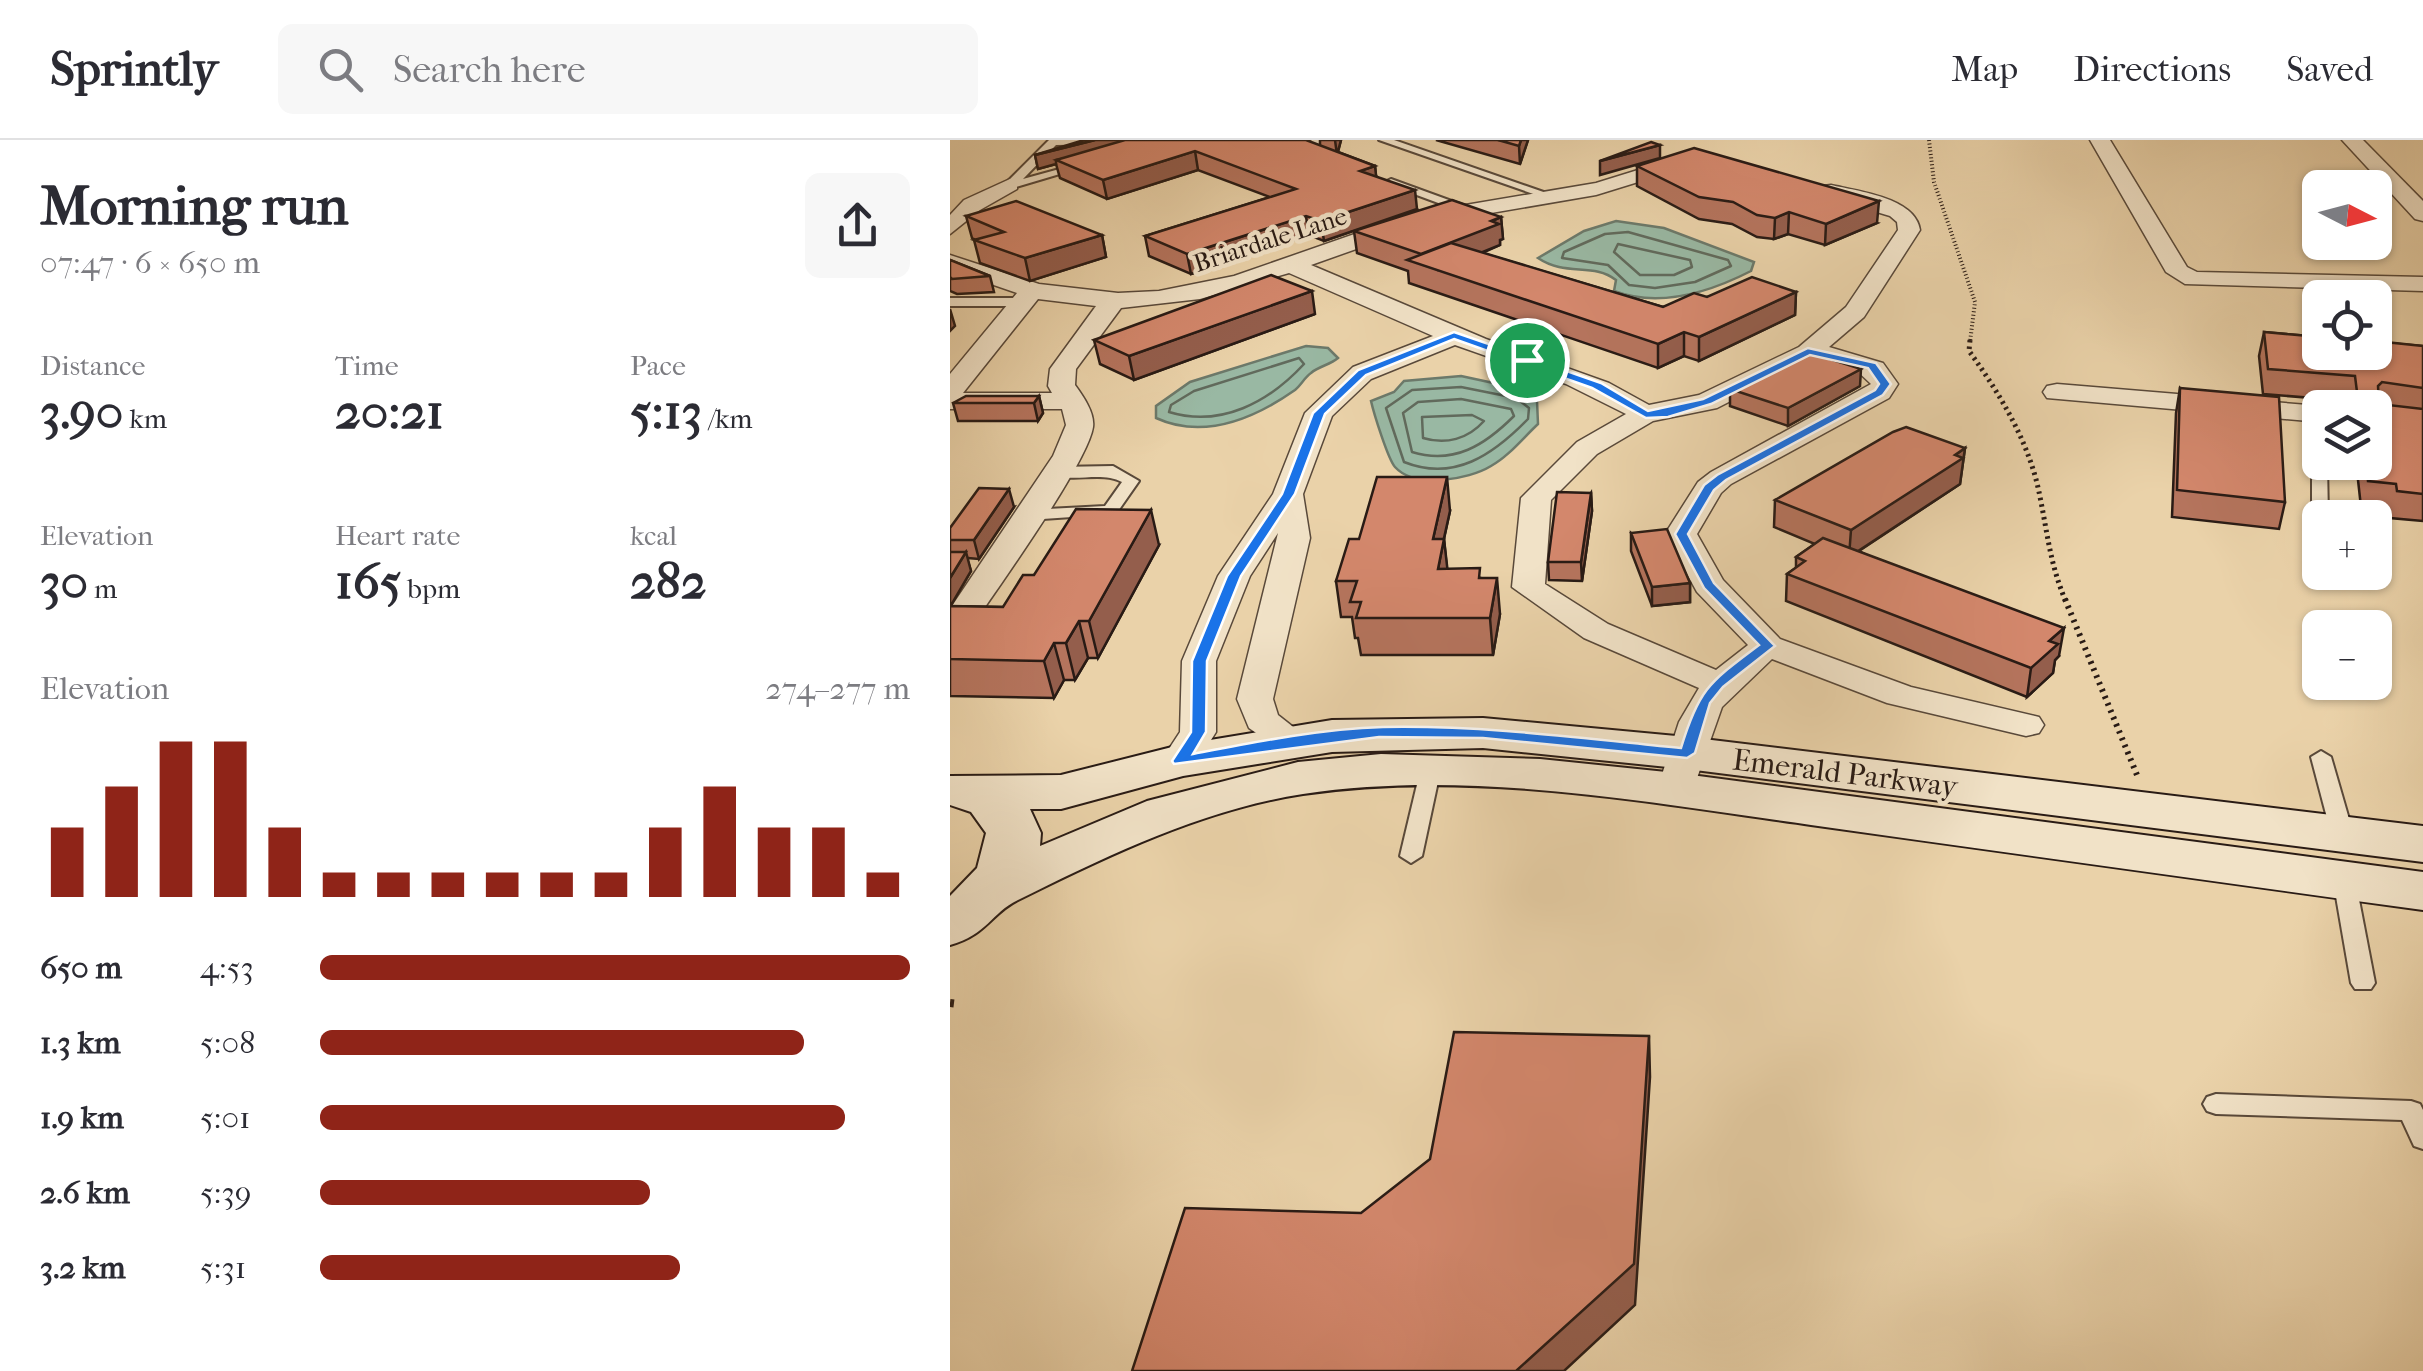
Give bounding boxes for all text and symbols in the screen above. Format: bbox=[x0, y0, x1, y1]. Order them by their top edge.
search box bbox=[278, 24, 978, 114]
text: Sprintly bbox=[50, 41, 218, 97]
icon: search bbox=[313, 42, 368, 97]
text: Search here bbox=[393, 47, 585, 92]
text: Map bbox=[1951, 49, 2018, 90]
text: Directions bbox=[2073, 49, 2231, 90]
text: Saved bbox=[2286, 49, 2373, 90]
north arrow bbox=[2302, 170, 2392, 260]
map controls bbox=[2302, 170, 2392, 700]
button: share bbox=[805, 173, 910, 278]
text: Morning run bbox=[40, 174, 348, 238]
street label: Briardale Lane bbox=[1190, 201, 1350, 278]
text: 07:47 · 6 × 650 m bbox=[40, 244, 260, 281]
button: locate bbox=[2302, 280, 2392, 370]
pin bbox=[1485, 318, 1570, 403]
icon: arrive bbox=[1500, 333, 1555, 388]
text: Distance bbox=[40, 349, 145, 382]
text: Time bbox=[335, 349, 399, 382]
text: Pace bbox=[630, 349, 686, 382]
text: 3.90 bbox=[40, 382, 123, 441]
text: 20:21 bbox=[335, 382, 444, 441]
text: 5:13 bbox=[630, 382, 702, 441]
button: layers bbox=[2302, 390, 2392, 480]
text: km bbox=[123, 402, 167, 435]
text: /km bbox=[702, 402, 753, 435]
button: + bbox=[2302, 500, 2392, 590]
text: Elevation bbox=[40, 519, 153, 552]
text: Heart rate bbox=[335, 519, 460, 552]
text: kcal bbox=[630, 519, 677, 552]
text: 30 bbox=[40, 552, 88, 611]
text: 165 bbox=[335, 552, 401, 611]
text: 282 bbox=[630, 552, 707, 611]
text: m bbox=[88, 572, 117, 605]
text: bpm bbox=[401, 572, 460, 605]
button: − bbox=[2302, 610, 2392, 700]
text: Elevation bbox=[40, 670, 169, 707]
text: 274–277 m bbox=[765, 670, 910, 707]
street label: Emerald Parkway bbox=[1730, 742, 1960, 805]
text: 650 m bbox=[40, 949, 122, 986]
text: 4:53 bbox=[200, 949, 254, 986]
text: 1.3 km bbox=[40, 1024, 121, 1061]
text: 5:08 bbox=[200, 1024, 255, 1061]
text: 1.9 km bbox=[40, 1099, 124, 1136]
text: 5:01 bbox=[200, 1099, 250, 1136]
text: 2.6 km bbox=[40, 1174, 130, 1211]
text: 5:39 bbox=[200, 1174, 251, 1211]
text: 3.2 km bbox=[40, 1249, 126, 1286]
text: 5:31 bbox=[200, 1249, 246, 1286]

